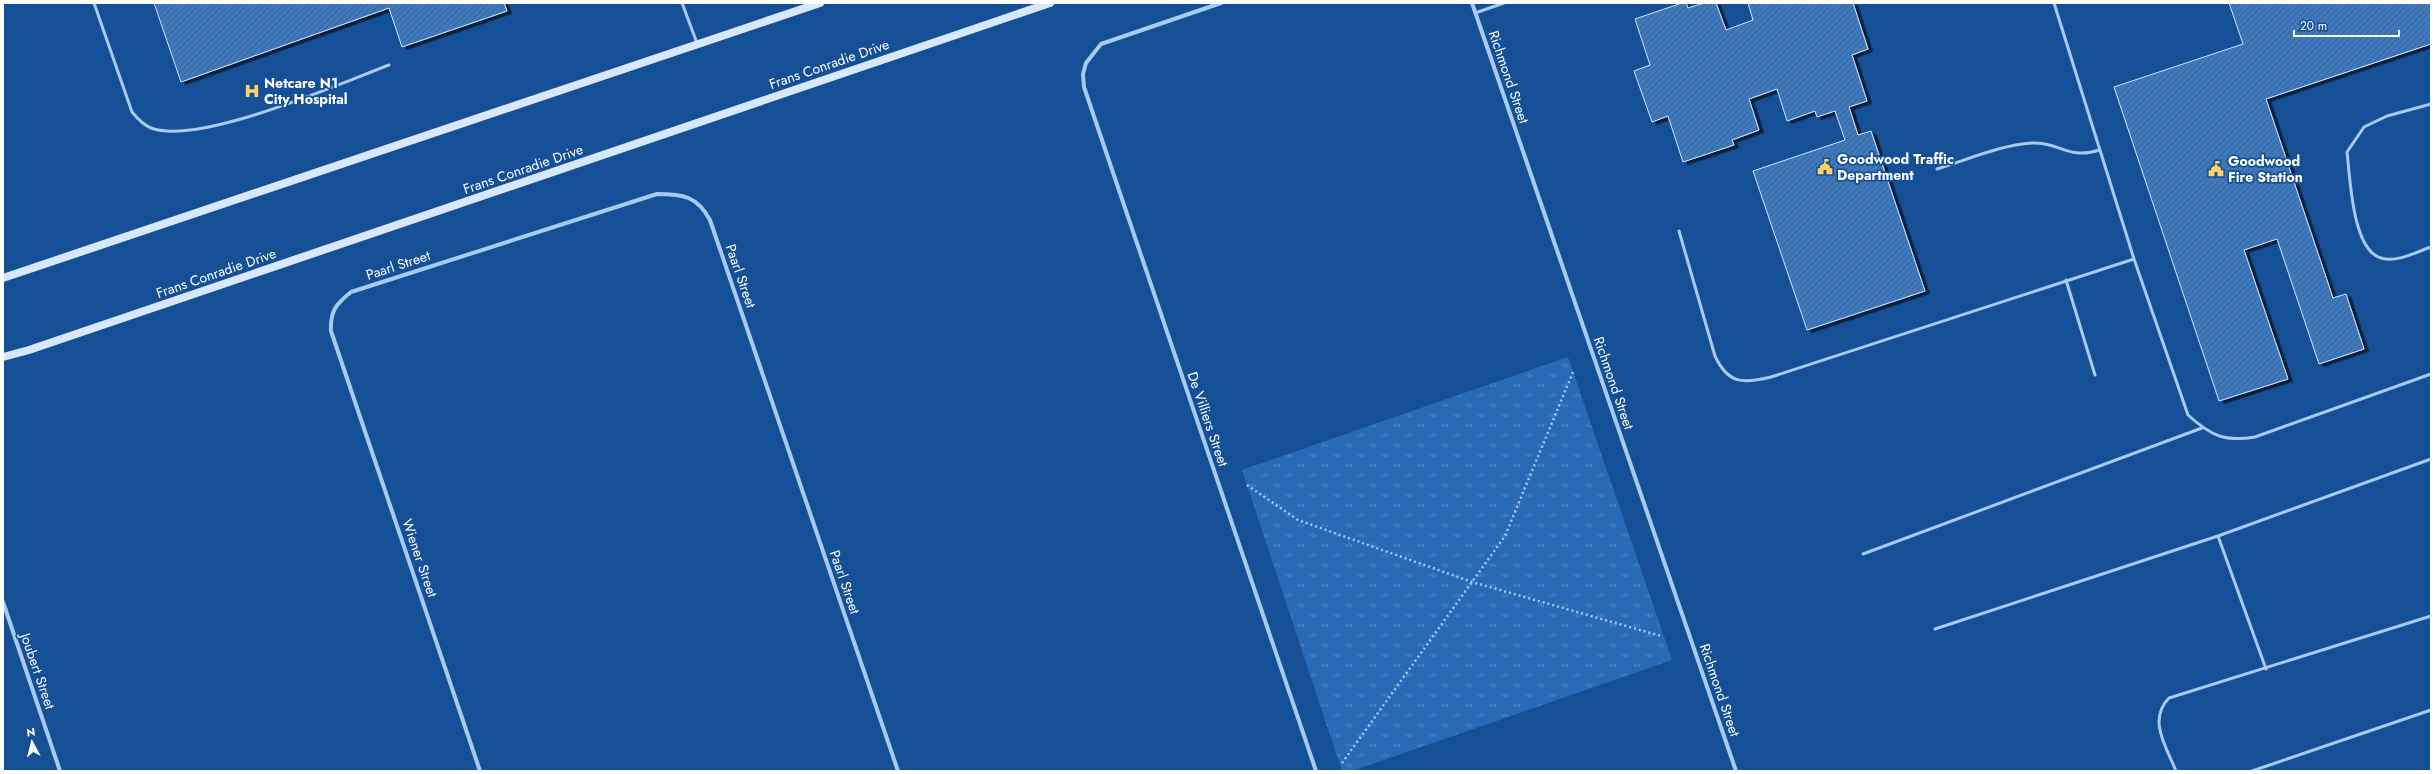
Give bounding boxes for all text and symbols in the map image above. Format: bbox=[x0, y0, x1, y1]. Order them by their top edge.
scale bar bbox=[2294, 12, 2399, 38]
text: 20 m bbox=[2300, 17, 2327, 35]
street label: Richmond Street bbox=[1484, 28, 1534, 127]
street label: Frans Conradie Drive bbox=[766, 34, 892, 94]
place label: Netcare N1 City Hospital bbox=[264, 73, 348, 109]
hospital icon: Netcare N1 City Hospital bbox=[243, 82, 261, 100]
street label: Frans Conradie Drive bbox=[460, 139, 586, 199]
place label: Goodwood Traffic Department bbox=[1837, 149, 1954, 185]
place label: Goodwood Fire Station bbox=[2228, 151, 2303, 187]
public building icon: Goodwood Traffic Department bbox=[1816, 158, 1834, 176]
public building icon: Goodwood Fire Station bbox=[2207, 160, 2225, 178]
street label: Paarl Street bbox=[721, 241, 761, 311]
street label: Frans Conradie Drive bbox=[153, 243, 279, 303]
street label: Paarl Street bbox=[363, 245, 433, 285]
street label: Richmond Street bbox=[1589, 334, 1639, 433]
street label: De Villiers Street bbox=[1182, 369, 1234, 470]
street label: Wiener Street bbox=[397, 516, 443, 600]
street label: Paarl Street bbox=[825, 547, 865, 617]
street label: Joubert Street bbox=[15, 628, 61, 712]
street label: Richmond Street bbox=[1695, 641, 1745, 740]
north arrow bbox=[12, 722, 52, 762]
text: N bbox=[25, 724, 36, 741]

